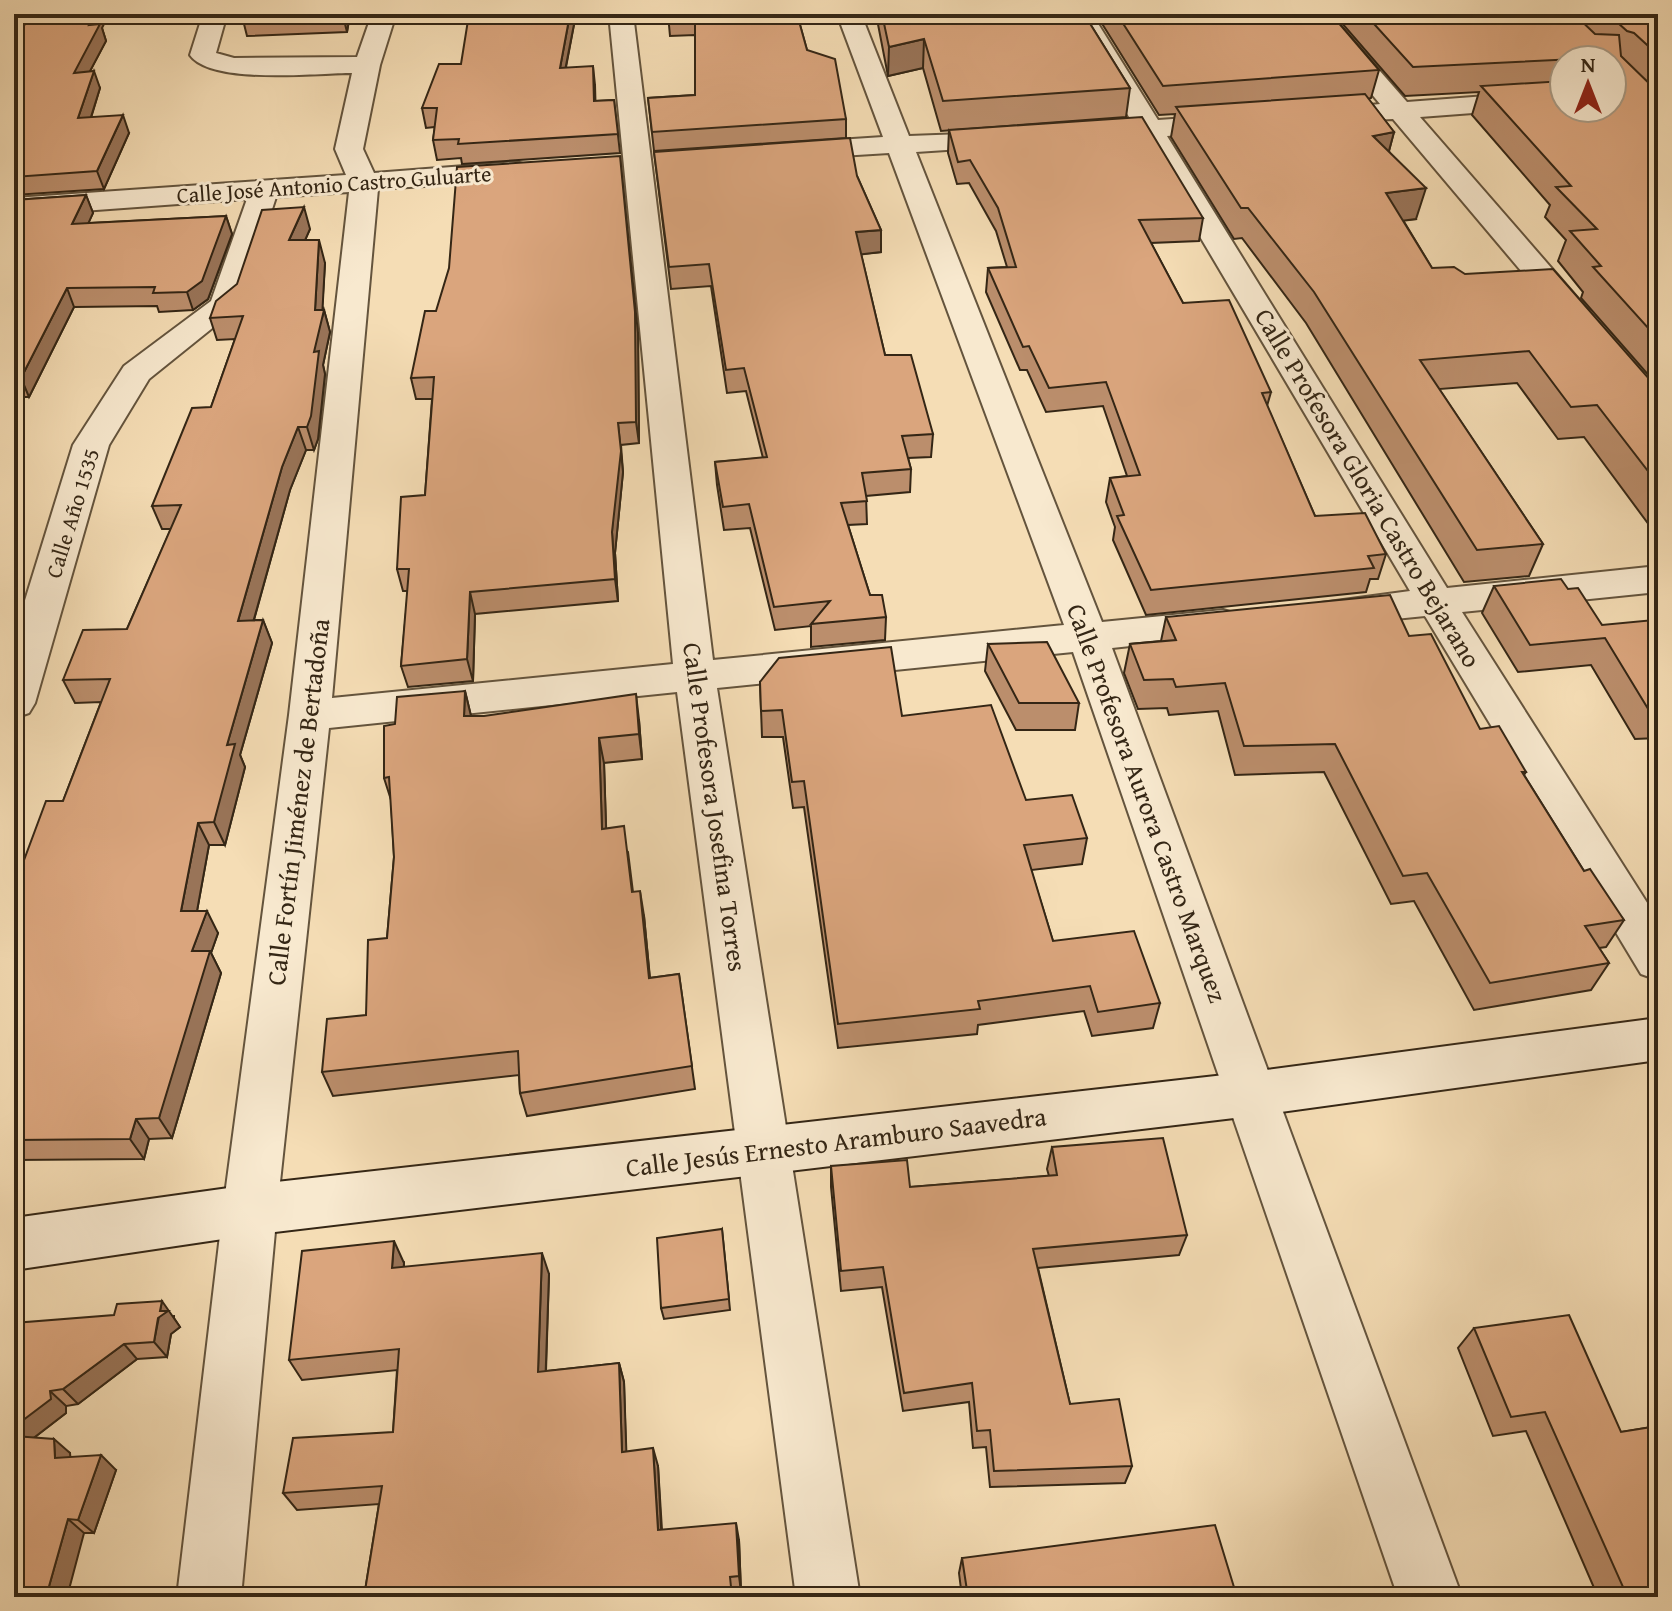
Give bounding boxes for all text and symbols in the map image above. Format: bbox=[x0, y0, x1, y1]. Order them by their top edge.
north arrow bbox=[1548, 44, 1628, 124]
text: N bbox=[1581, 48, 1596, 80]
street label: Calle José Antonio Castro Guluarte bbox=[176, 157, 492, 211]
street label: Calle Profesora Gloria Castro Bejarano bbox=[1245, 301, 1492, 675]
street label: Calle Año 1535 bbox=[37, 444, 107, 582]
street label: Calle Profesora Aurora Castro Marquez bbox=[1057, 598, 1238, 1008]
street label: Calle Fortín Jiménez de Bertadoña bbox=[256, 616, 339, 988]
street label: Calle Profesora Josefina Torres bbox=[673, 640, 758, 974]
street label: Calle Jesús Ernesto Aramburo Saavedra bbox=[623, 1096, 1049, 1187]

